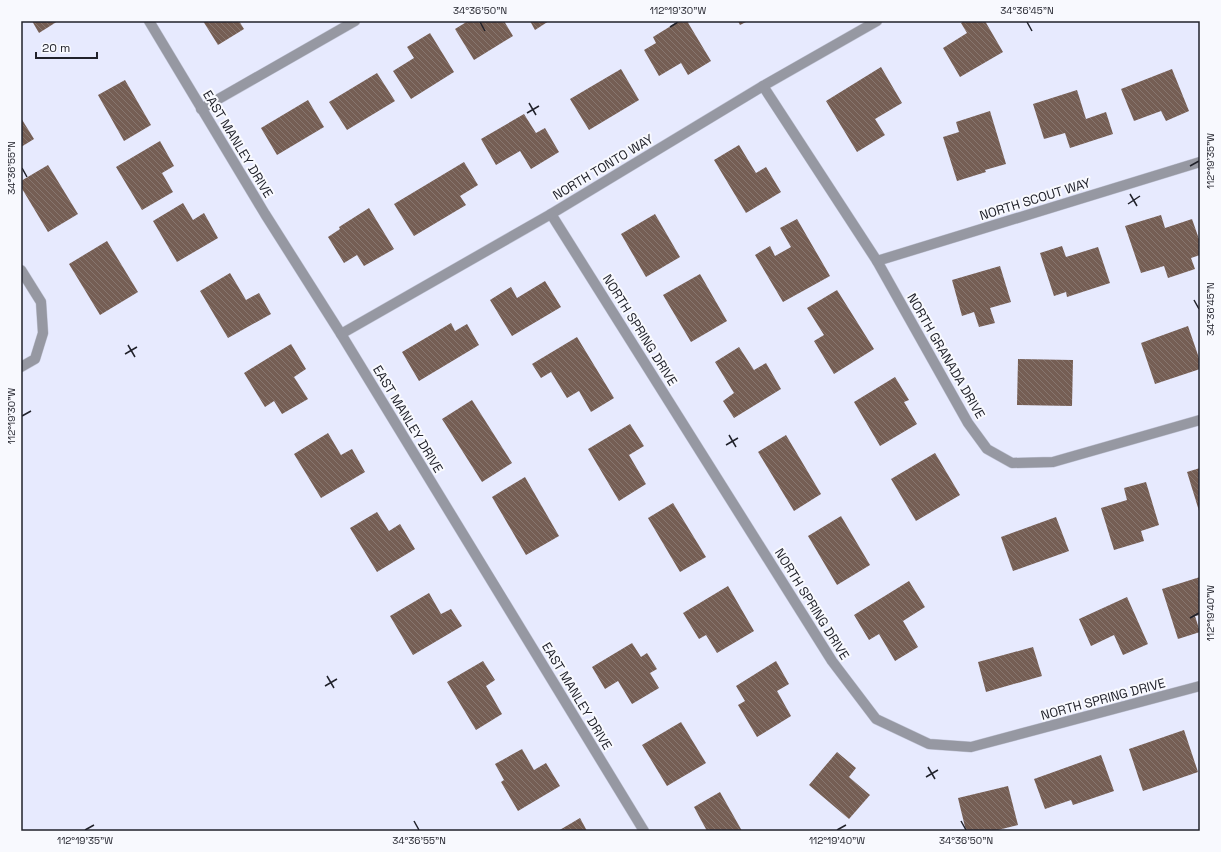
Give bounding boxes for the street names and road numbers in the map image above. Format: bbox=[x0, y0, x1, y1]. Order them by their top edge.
street label: EAST MANLEY DRIVE bbox=[199, 87, 277, 201]
street label: NORTH TONTO WAY bbox=[550, 130, 657, 204]
street label: NORTH SCOUT WAY bbox=[977, 174, 1093, 224]
street label: NORTH SPRING DRIVE bbox=[599, 271, 681, 389]
street label: NORTH GRANADA DRIVE bbox=[903, 290, 989, 422]
street label: EAST MANLEY DRIVE bbox=[369, 362, 447, 476]
street label: NORTH SPRING DRIVE bbox=[771, 545, 853, 663]
street label: EAST MANLEY DRIVE bbox=[538, 639, 616, 753]
street label: NORTH SPRING DRIVE bbox=[1039, 674, 1167, 724]

